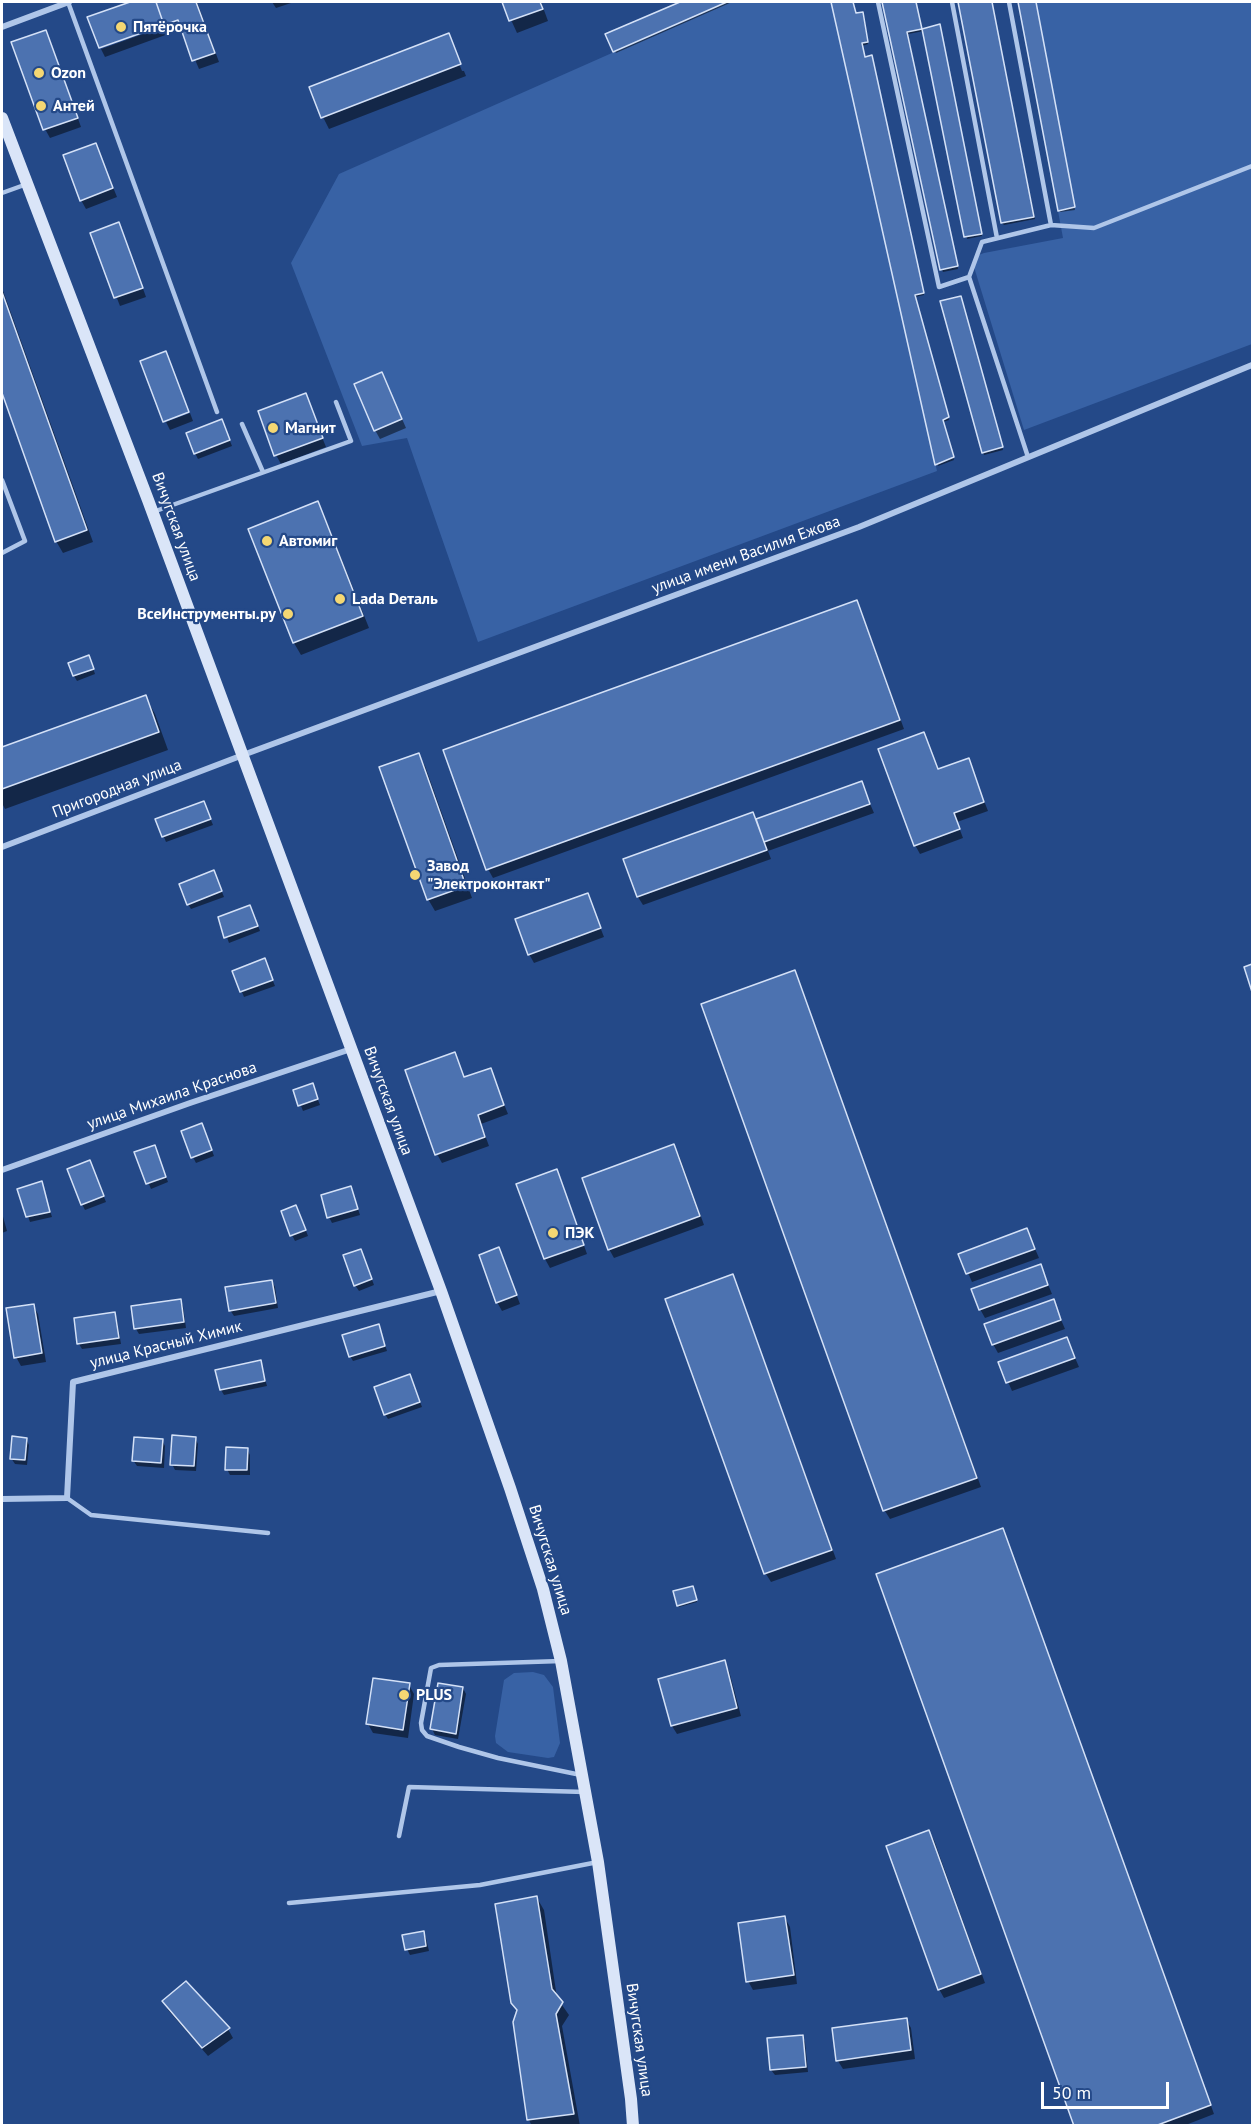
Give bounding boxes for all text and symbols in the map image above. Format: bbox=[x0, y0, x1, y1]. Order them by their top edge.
place label: Пятёрочка bbox=[133, 17, 207, 37]
marker: Пятёрочка bbox=[114, 20, 128, 34]
place label: Ozon bbox=[51, 63, 86, 83]
marker: Ozon bbox=[32, 66, 46, 80]
place label: Антей bbox=[53, 96, 95, 116]
marker: Антей bbox=[34, 99, 48, 113]
place label: Магнит bbox=[285, 418, 336, 438]
marker: Магнит bbox=[266, 421, 280, 435]
street label: Вичугская улица bbox=[147, 470, 205, 584]
street label: улица имени Василия Ежова bbox=[649, 512, 843, 598]
place label: Автомиг bbox=[279, 531, 337, 551]
marker: Автомиг bbox=[260, 534, 274, 548]
place label: Lada Dеталь bbox=[352, 589, 438, 609]
marker: Lada Dеталь bbox=[333, 592, 347, 606]
place label: ВсеИнструменты.ру bbox=[137, 604, 276, 624]
marker: ВсеИнструменты.ру bbox=[281, 607, 295, 621]
street label: Пригородная улица bbox=[50, 755, 184, 823]
place label: Завод "Электроконтакт" bbox=[427, 856, 551, 894]
marker: Завод "Электроконтакт" bbox=[408, 868, 422, 882]
street label: Вичугская улица bbox=[359, 1044, 417, 1158]
street label: улица Михаила Краснова bbox=[85, 1058, 259, 1134]
place label: ПЭК bbox=[565, 1223, 594, 1243]
marker: ПЭК bbox=[546, 1226, 560, 1240]
street label: улица Красный Химик bbox=[88, 1317, 244, 1373]
street label: Вичугская улица bbox=[524, 1502, 576, 1618]
place label: PLUS bbox=[416, 1685, 452, 1705]
marker: PLUS bbox=[397, 1688, 411, 1702]
street label: Вичугская улица bbox=[622, 1982, 656, 2098]
scale bar bbox=[1044, 2070, 1172, 2108]
text: 50 m bbox=[1052, 2081, 1091, 2104]

